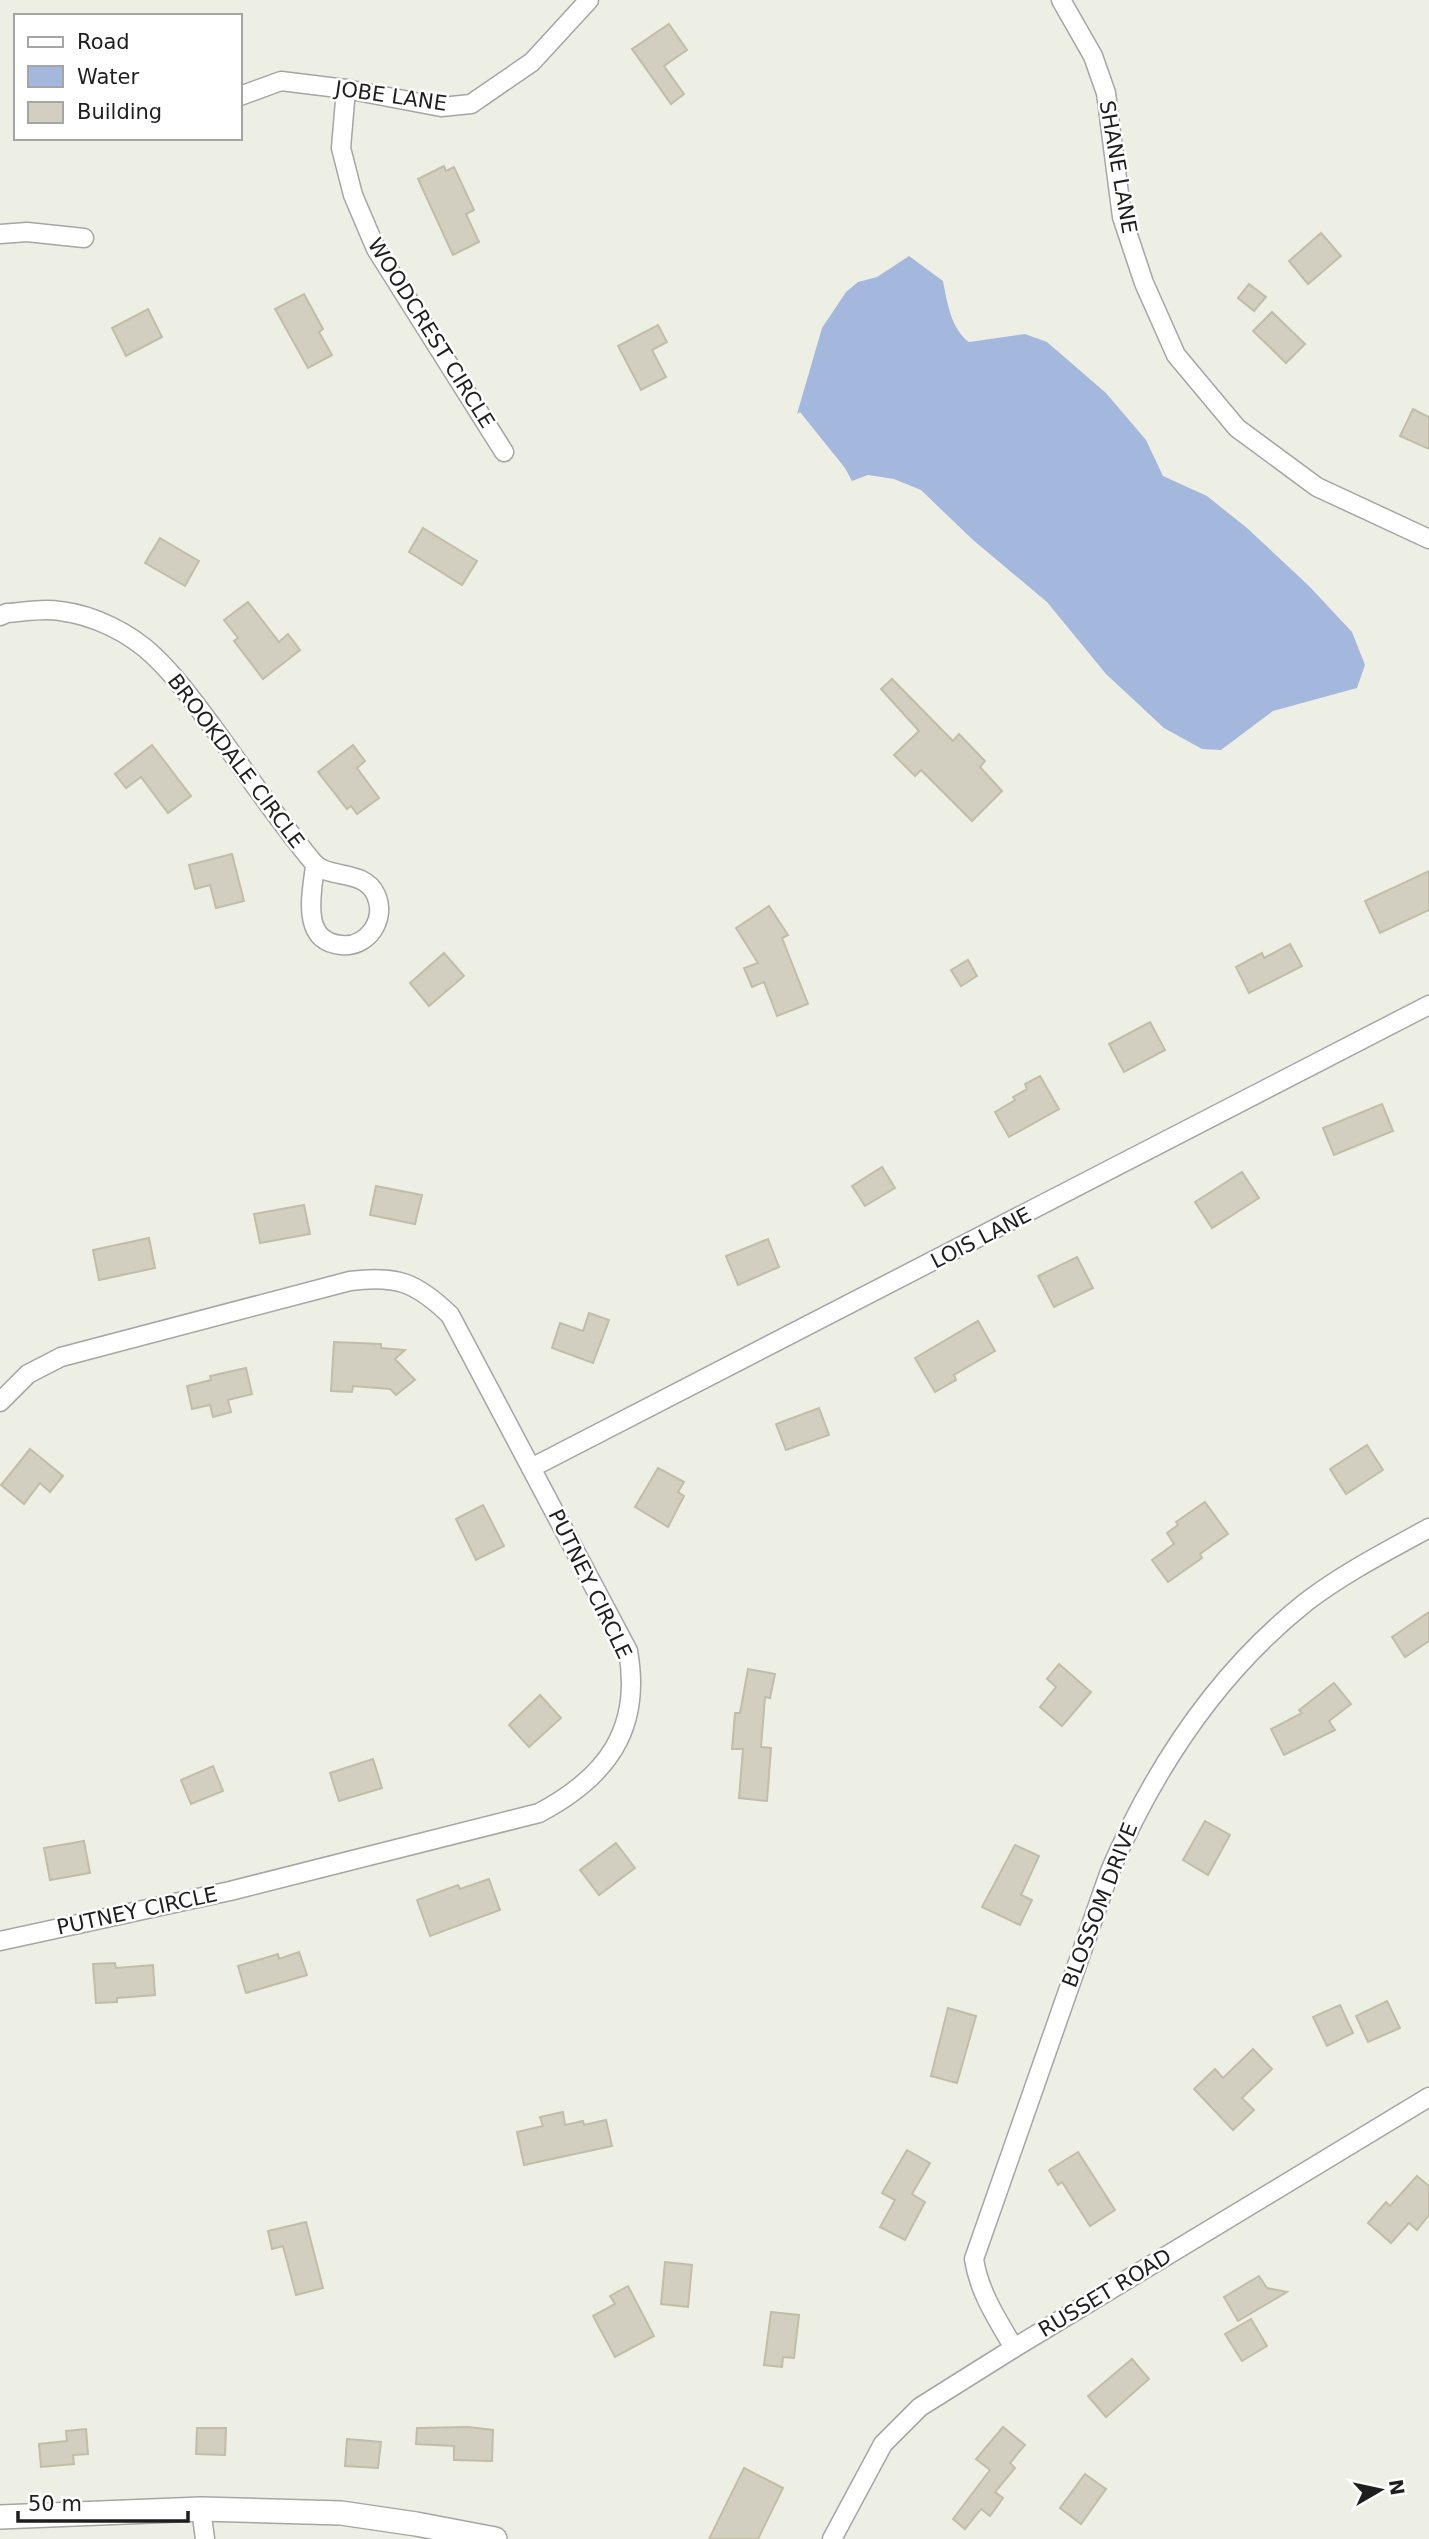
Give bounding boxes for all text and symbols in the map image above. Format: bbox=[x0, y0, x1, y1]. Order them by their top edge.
legend bbox=[14, 14, 242, 140]
text: Road bbox=[77, 30, 130, 54]
text: Water bbox=[77, 65, 139, 89]
street label: JOBE LANE bbox=[332, 76, 448, 116]
street label: SHANE LANE bbox=[1094, 99, 1142, 235]
text: Building bbox=[77, 100, 162, 124]
street label: WOODCREST CIRCLE bbox=[363, 234, 499, 432]
street label: BROOKDALE CIRCLE bbox=[163, 669, 309, 853]
street label: LOIS LANE bbox=[927, 1203, 1035, 1273]
street label: PUTNEY CIRCLE bbox=[543, 1505, 637, 1663]
street label: BLOSSOM DRIVE bbox=[1058, 1819, 1142, 1991]
street label: PUTNEY CIRCLE bbox=[55, 1882, 219, 1940]
street label: RUSSET ROAD bbox=[1034, 2244, 1176, 2342]
north arrow bbox=[1345, 2455, 1415, 2525]
text: N bbox=[1385, 2478, 1409, 2497]
scale bar bbox=[18, 2480, 187, 2524]
text: 50 m bbox=[28, 2492, 82, 2516]

